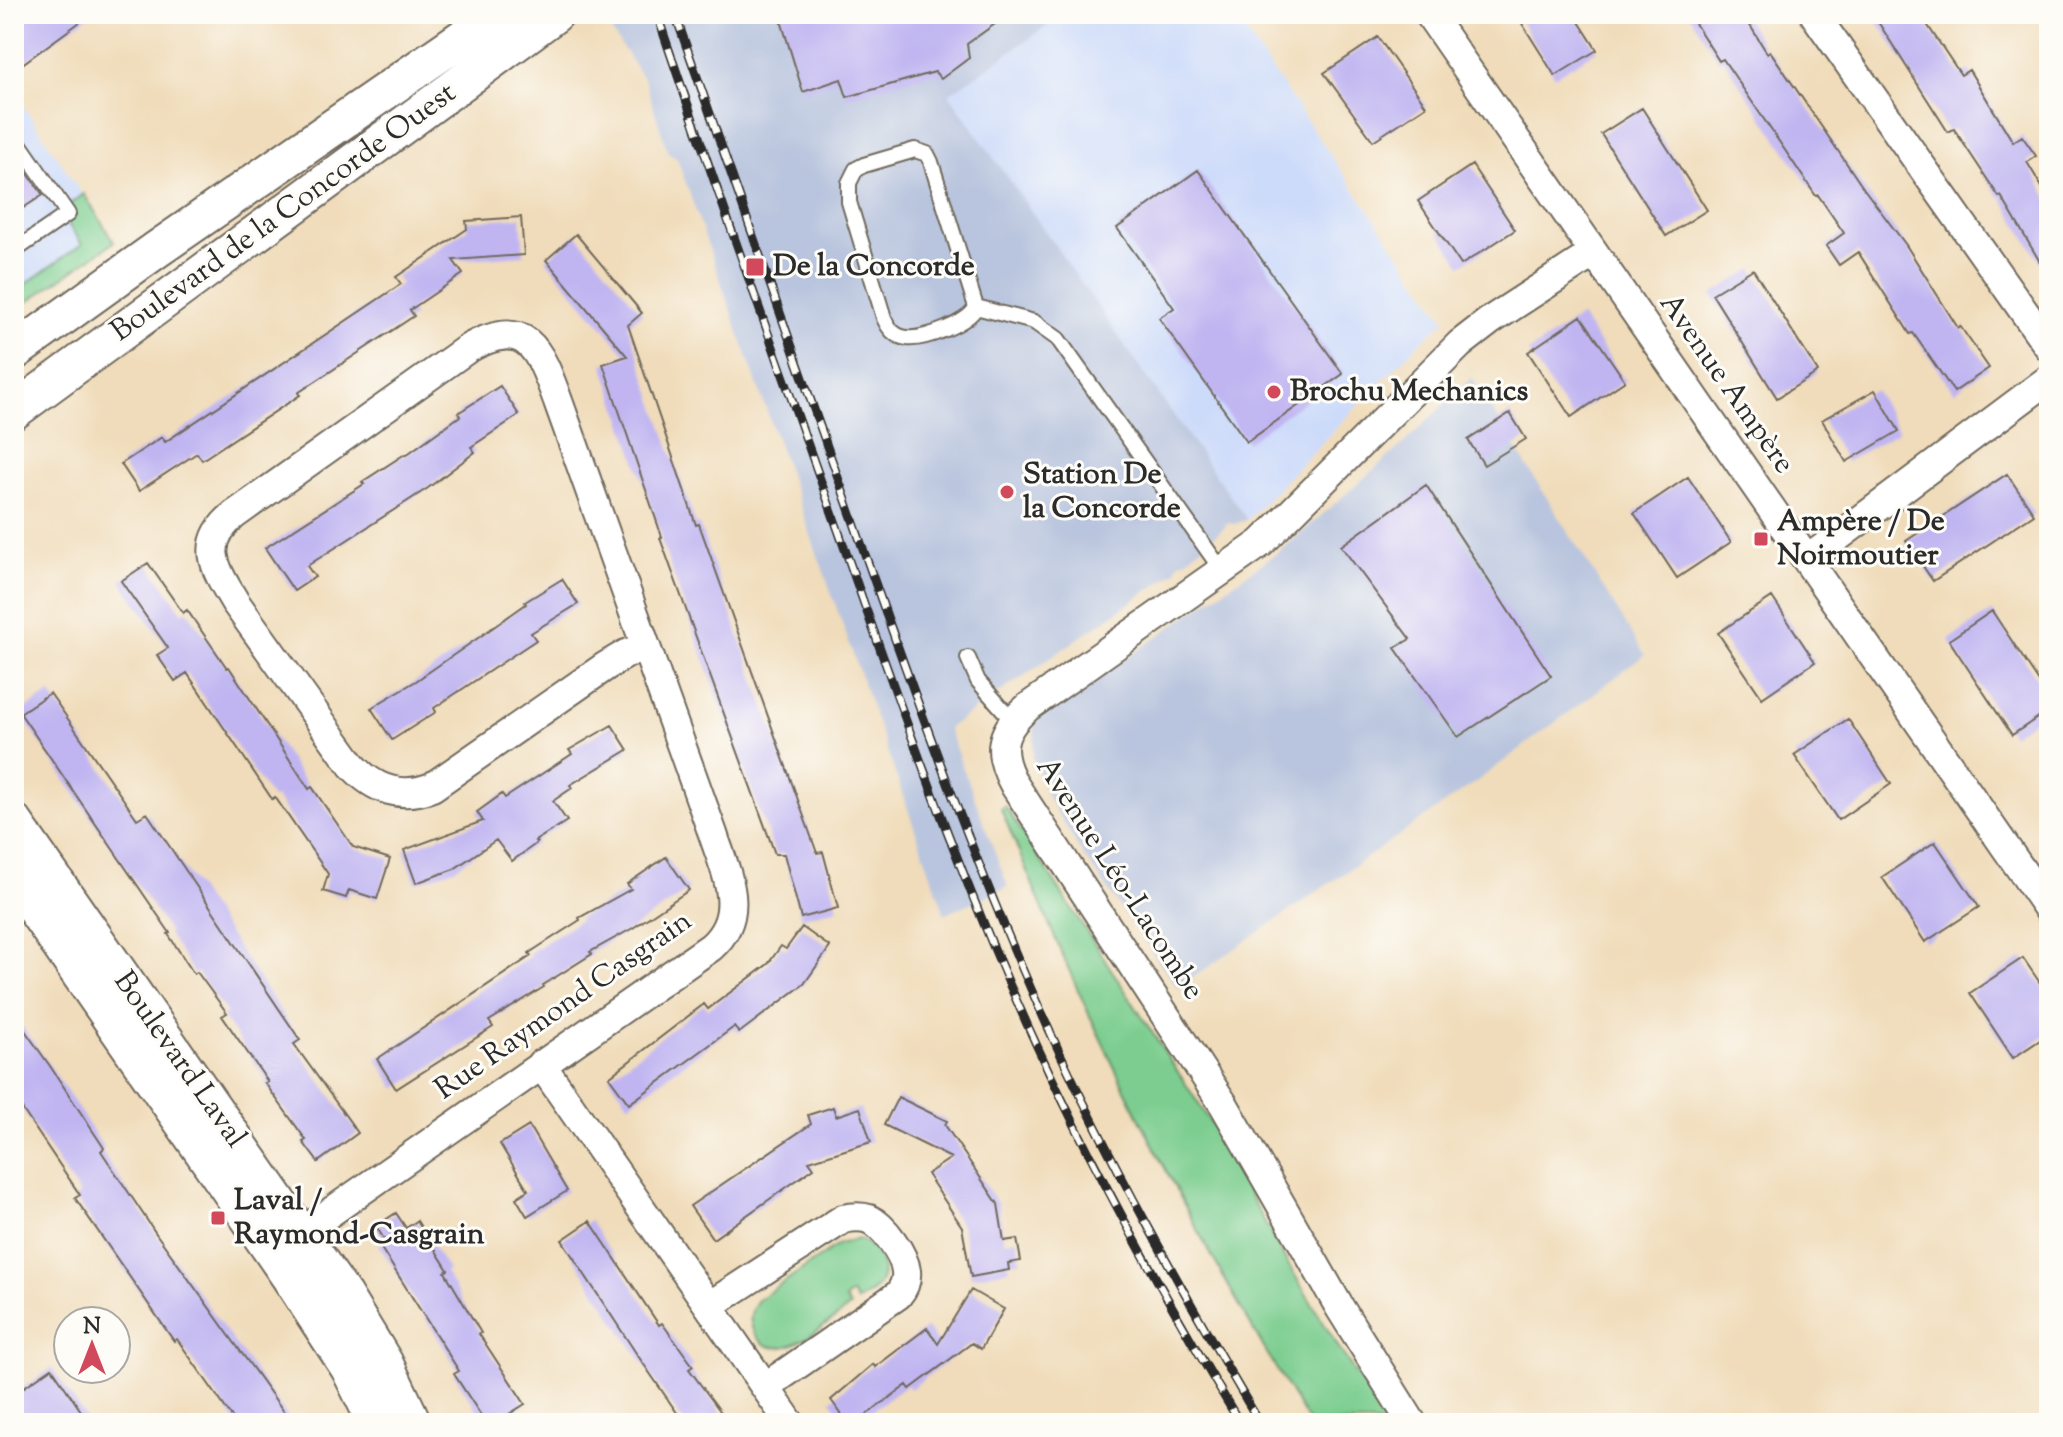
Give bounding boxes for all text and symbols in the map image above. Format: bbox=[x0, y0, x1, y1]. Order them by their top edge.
street label: Boulevard de la Concorde Ouest bbox=[102, 73, 466, 353]
place label: De la Concorde bbox=[773, 246, 975, 289]
marker: De la Concorde bbox=[744, 256, 766, 278]
street label: Avenue Ampère bbox=[1648, 285, 1804, 483]
place label: Brochu Mechanics bbox=[1290, 371, 1529, 414]
marker: Brochu Mechanics bbox=[1265, 383, 1283, 401]
place label: Station De la Concorde bbox=[1023, 454, 1181, 531]
marker: Station De la Concorde bbox=[998, 483, 1016, 501]
place label: Ampère / De Noirmoutier bbox=[1777, 501, 1945, 578]
marker: Ampère / De Noirmoutier bbox=[1752, 530, 1770, 548]
street label: Avenue Léo-Lacombe bbox=[1024, 749, 1214, 1009]
street label: Rue Raymond Casgrain bbox=[427, 901, 702, 1111]
street label: Boulevard Laval bbox=[102, 963, 256, 1157]
place label: Laval / Raymond-Casgrain bbox=[234, 1180, 485, 1257]
marker: Laval / Raymond-Casgrain bbox=[209, 1209, 227, 1227]
north arrow bbox=[52, 1305, 132, 1385]
text: N bbox=[83, 1312, 101, 1344]

